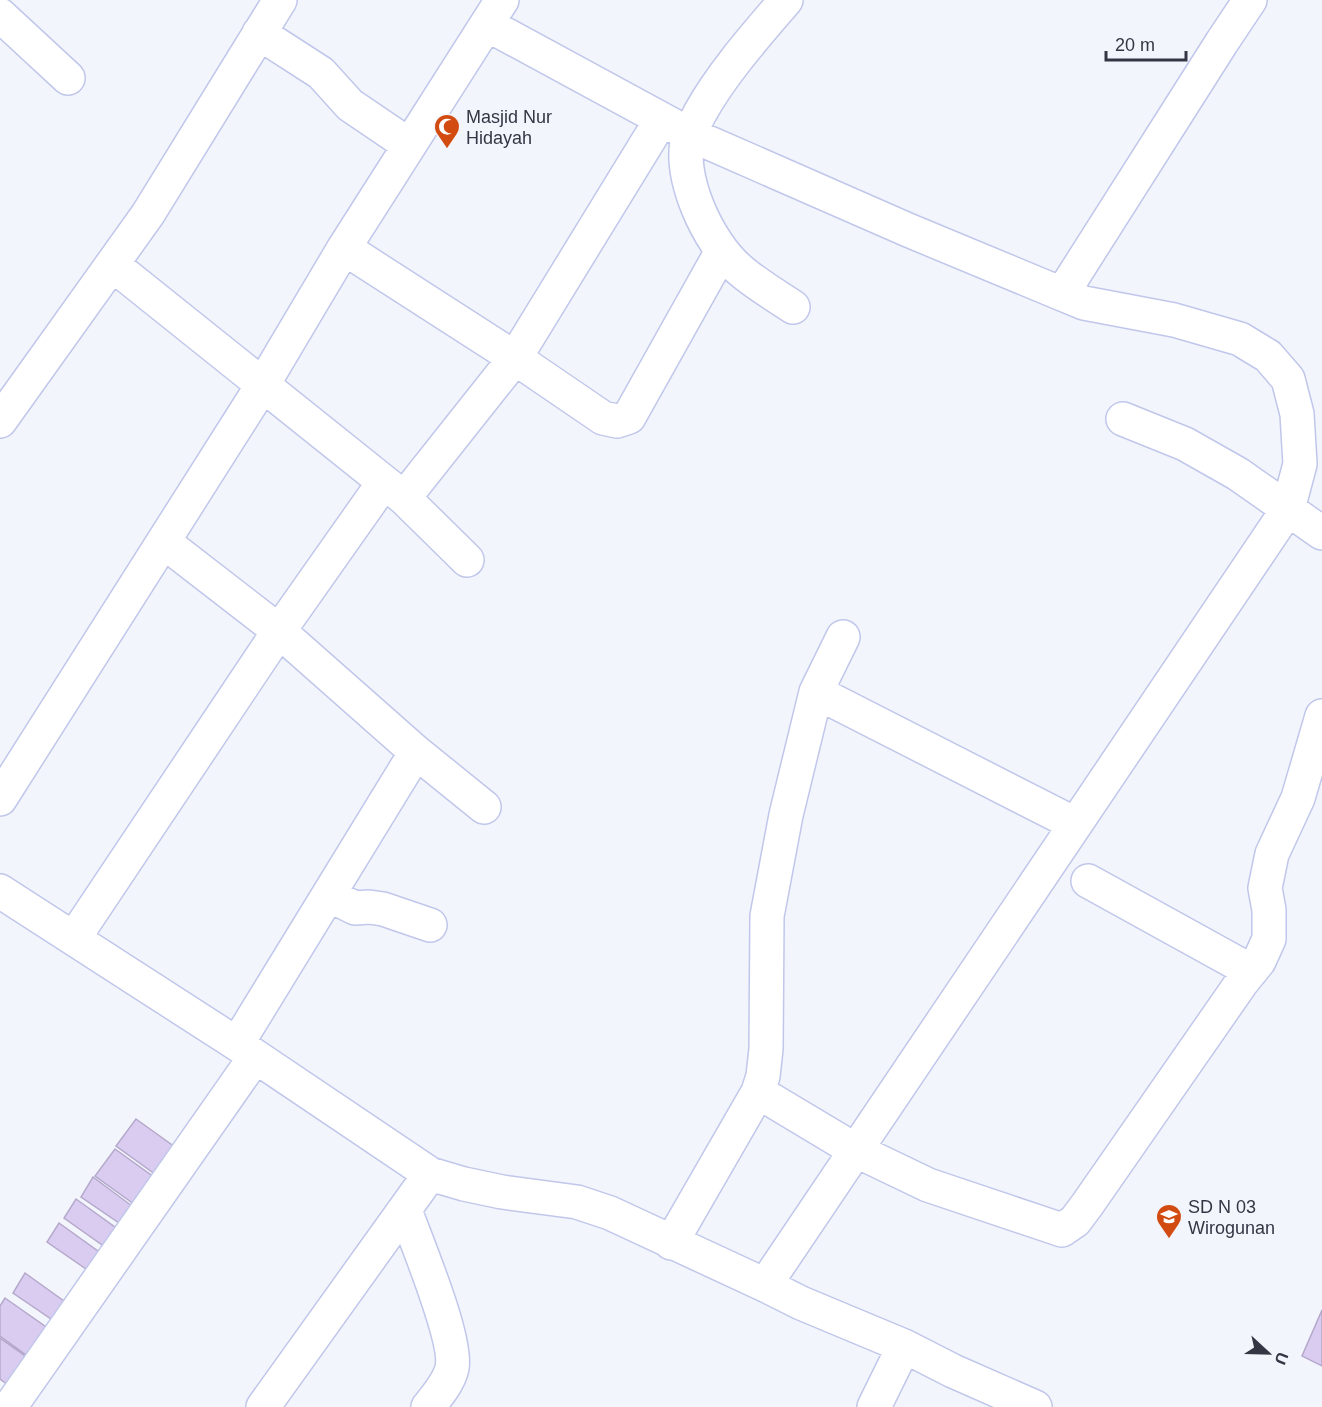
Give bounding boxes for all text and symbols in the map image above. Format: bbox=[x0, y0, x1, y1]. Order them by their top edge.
scale bar bbox=[1106, 24, 1186, 62]
text: 20 m bbox=[1115, 35, 1155, 55]
place label: Masjid Nur Hidayah bbox=[466, 107, 552, 148]
mosque icon: Masjid Nur Hidayah bbox=[432, 112, 462, 150]
place label: SD N 03 Wirogunan bbox=[1188, 1197, 1275, 1238]
school or university icon: SD N 03 Wirogunan bbox=[1154, 1202, 1184, 1240]
north arrow bbox=[1238, 1323, 1298, 1383]
text: U bbox=[1271, 1350, 1291, 1367]

